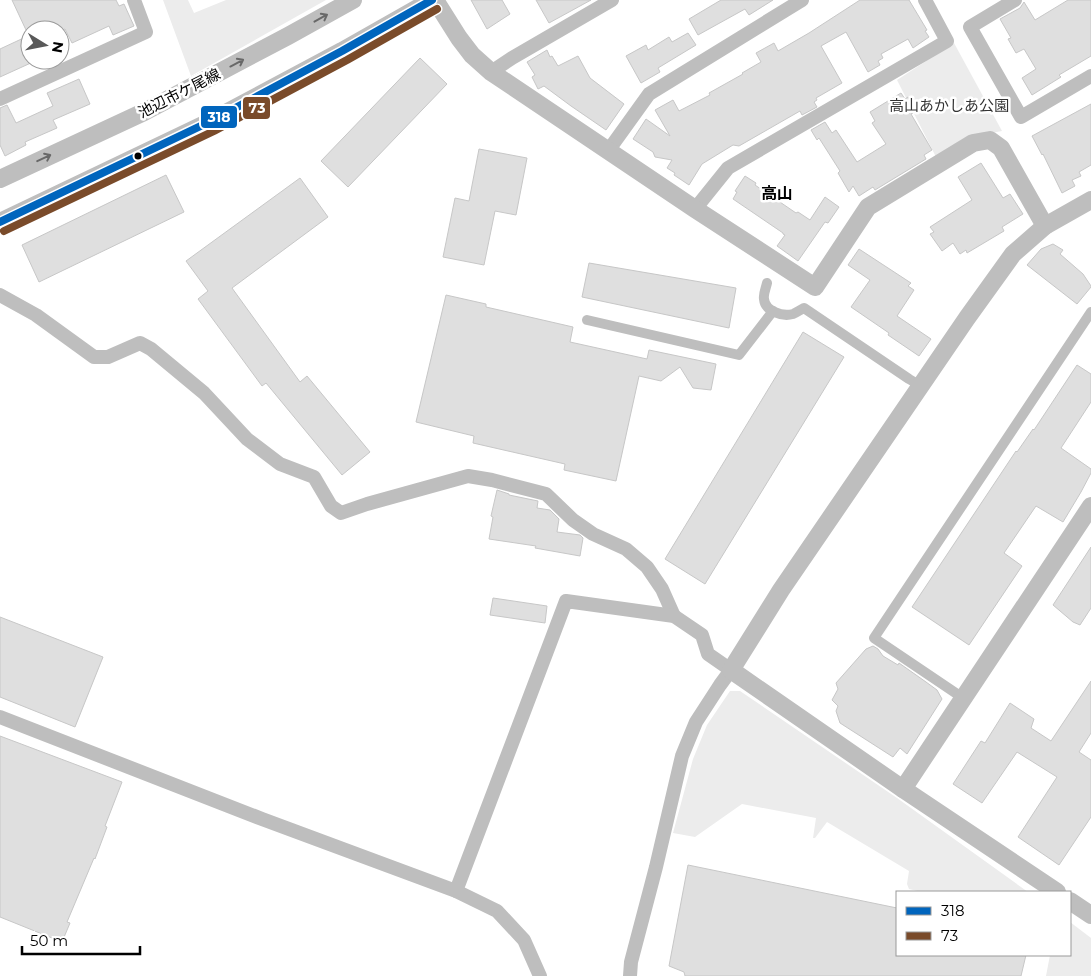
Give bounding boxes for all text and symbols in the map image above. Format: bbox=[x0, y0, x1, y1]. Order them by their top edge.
one-way arrow bbox=[313, 13, 328, 22]
north arrow bbox=[20, 20, 70, 70]
text: N bbox=[48, 40, 68, 54]
one-way arrow bbox=[229, 58, 244, 67]
street label: 池辺市ケ尾線 bbox=[135, 64, 223, 122]
line badge: 73 bbox=[242, 96, 271, 120]
park label: 高山あかしあ公園 bbox=[889, 96, 1009, 115]
text: 73 bbox=[249, 99, 265, 117]
line badge: 318 bbox=[200, 105, 238, 129]
text: 318 bbox=[206, 108, 231, 126]
unlabelled marker bbox=[133, 151, 143, 161]
one-way arrow bbox=[36, 153, 51, 162]
district label: 高山 bbox=[761, 184, 793, 203]
legend bbox=[896, 891, 1071, 956]
text: 318 bbox=[941, 901, 964, 920]
scale bar bbox=[22, 924, 140, 956]
text: 73 bbox=[941, 926, 958, 945]
text: 50 m bbox=[30, 931, 68, 950]

